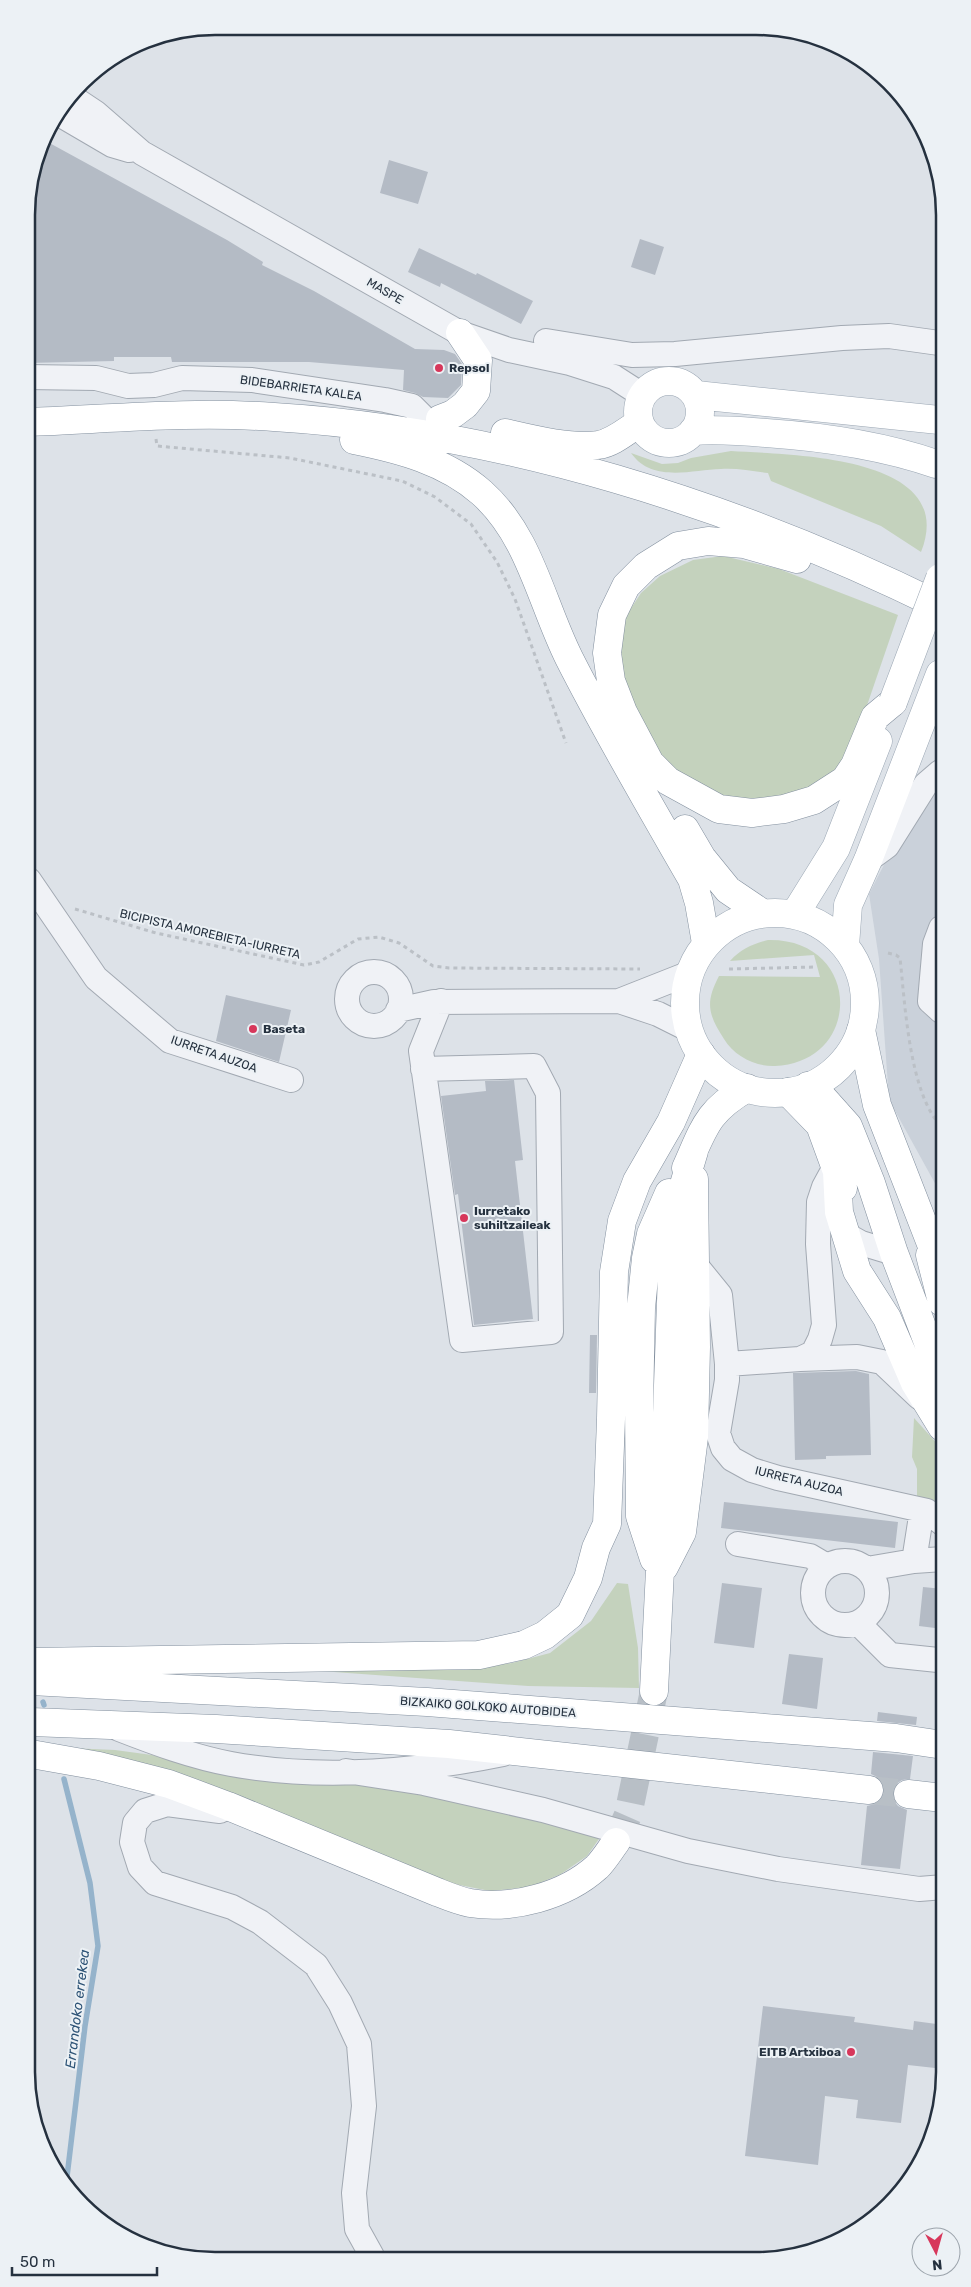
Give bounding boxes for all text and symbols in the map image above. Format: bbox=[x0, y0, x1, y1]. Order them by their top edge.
street label: MASPE bbox=[364, 275, 406, 307]
place label: Repsol bbox=[449, 361, 489, 375]
marker: Repsol bbox=[433, 362, 445, 374]
street label: BIDEBARRIETA KALEA bbox=[239, 373, 363, 403]
street label: BICIPISTA AMOREBIETA-IURRETA bbox=[118, 906, 302, 962]
place label: Baseta bbox=[263, 1022, 305, 1036]
marker: Baseta bbox=[247, 1023, 259, 1035]
street label: IURRETA AUZOA bbox=[169, 1033, 259, 1075]
place label: Iurretako suhiltzaileak bbox=[474, 1204, 550, 1232]
marker: Iurretako suhiltzaileak bbox=[458, 1212, 470, 1224]
street label: IURRETA AUZOA bbox=[753, 1463, 845, 1499]
street label: BIZKAIKO GOLKOKO AUTOBIDEA bbox=[400, 1694, 576, 1720]
water label: Errandoko errekea bbox=[62, 1949, 93, 2069]
place label: EITB Artxiboa bbox=[759, 2045, 841, 2059]
marker: EITB Artxiboa bbox=[845, 2046, 857, 2058]
north arrow bbox=[911, 2227, 961, 2277]
scale bar bbox=[12, 2244, 158, 2276]
text: 50 m bbox=[20, 2253, 55, 2271]
text: N bbox=[931, 2255, 943, 2273]

